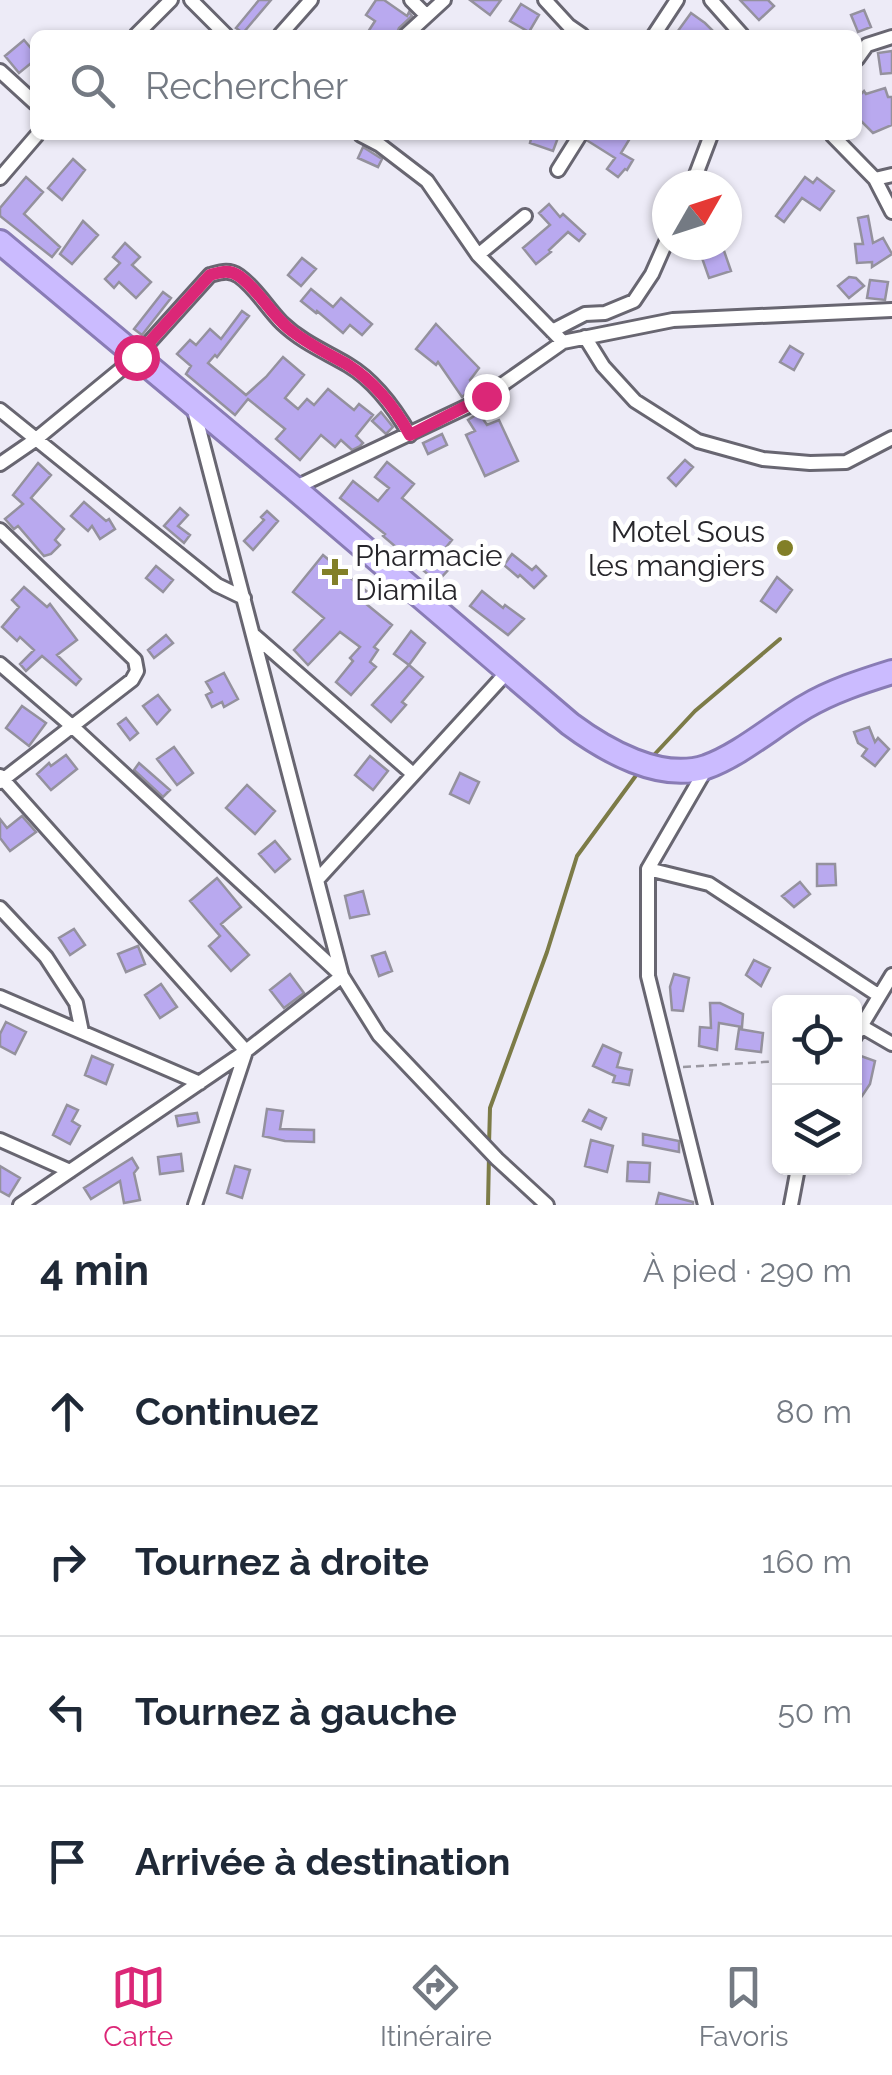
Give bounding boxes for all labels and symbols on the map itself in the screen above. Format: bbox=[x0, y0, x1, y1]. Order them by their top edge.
north arrow bbox=[652, 170, 742, 260]
route start bbox=[114, 335, 160, 381]
route end bbox=[464, 374, 510, 420]
place label: Motel Sous les mangiers bbox=[588, 514, 765, 583]
marker: Motel Sous les mangiers bbox=[774, 537, 796, 559]
place label: Pharmacie Diamila bbox=[355, 538, 503, 607]
marker: Pharmacie Diamila bbox=[324, 561, 346, 583]

